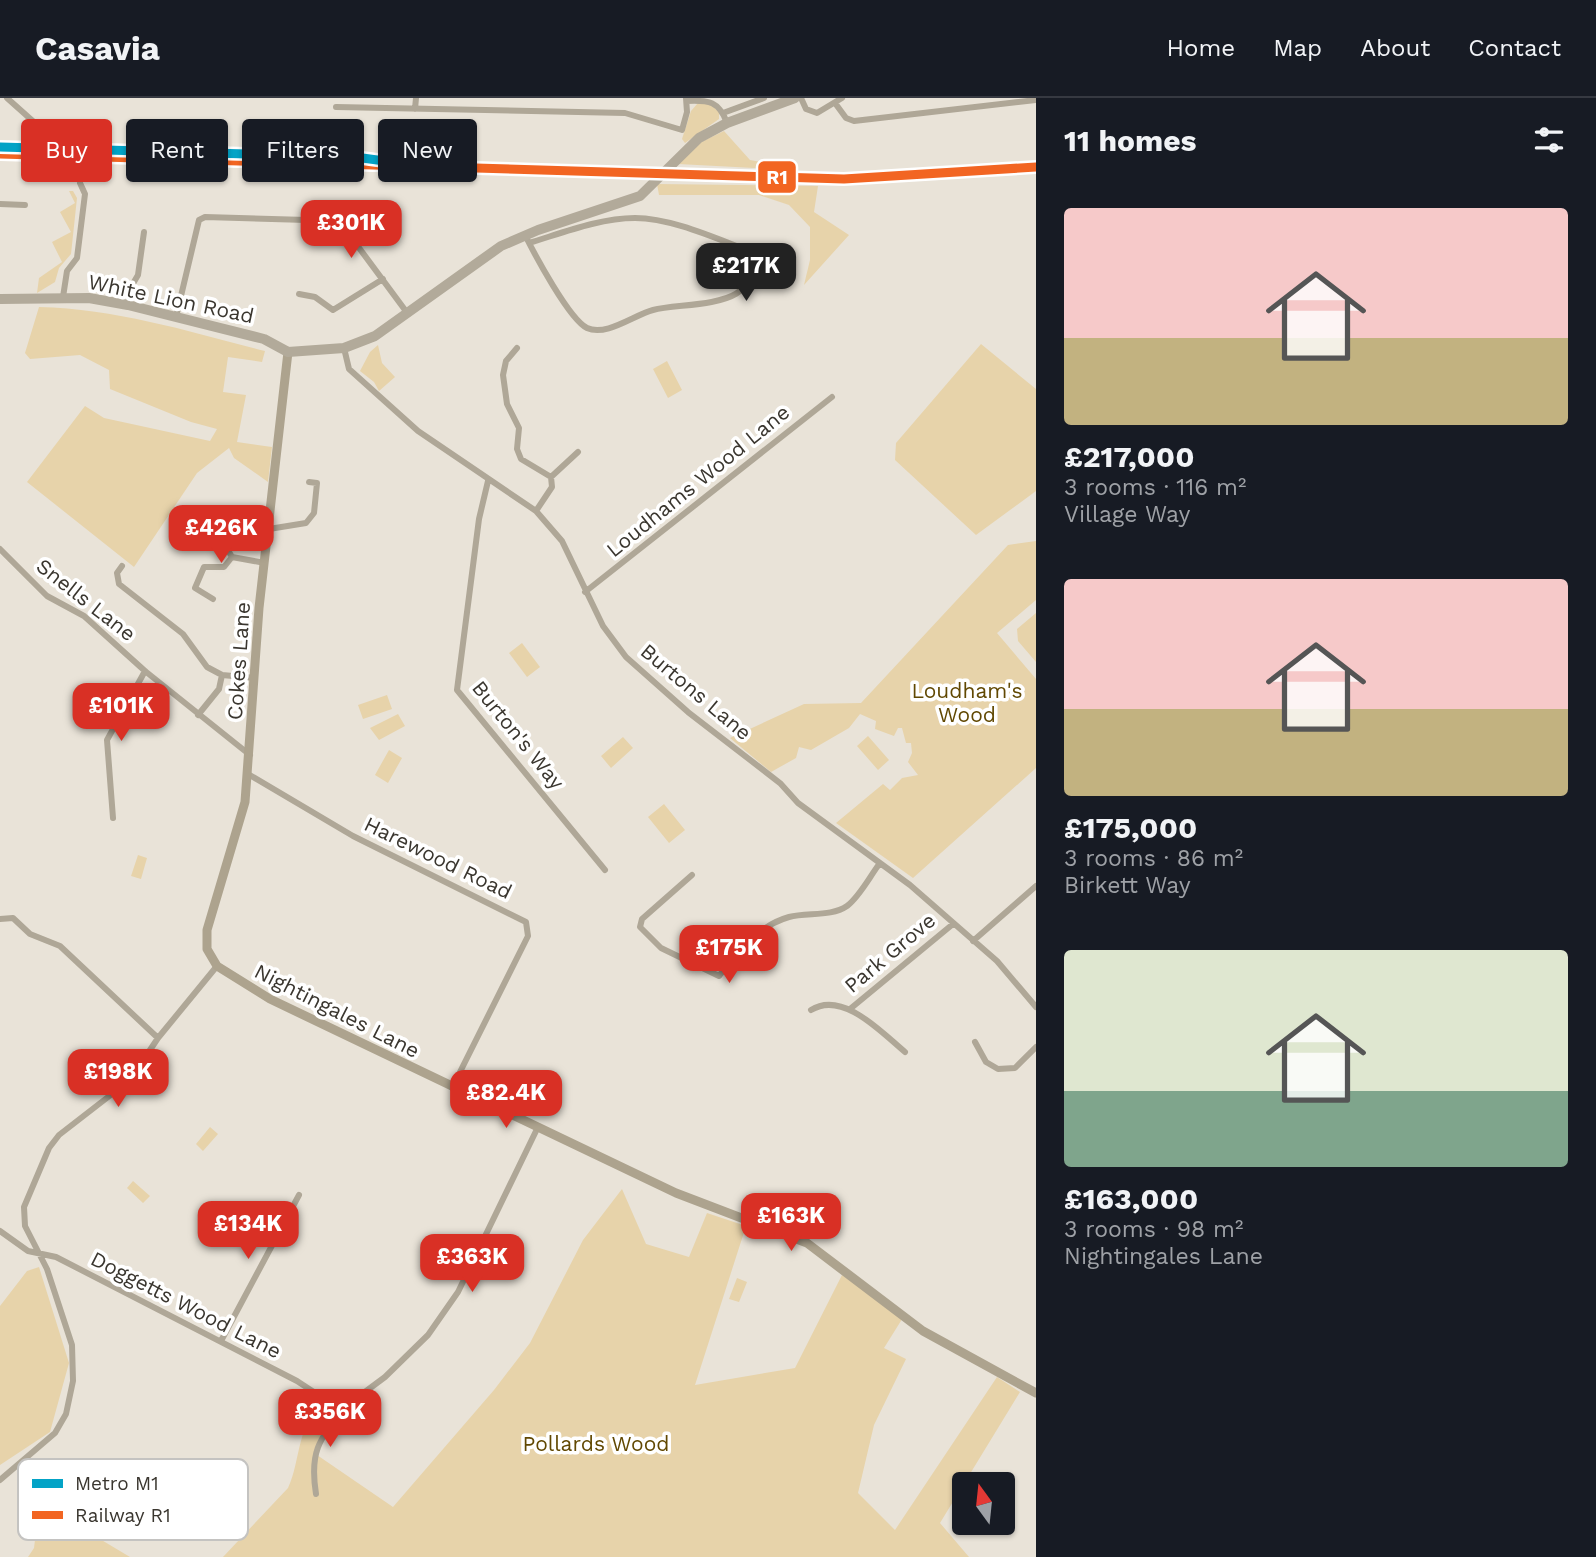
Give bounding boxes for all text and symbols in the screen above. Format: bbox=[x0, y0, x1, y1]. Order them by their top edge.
text: Casavia bbox=[35, 29, 160, 68]
text: Home bbox=[1167, 34, 1235, 62]
text: Map bbox=[1273, 34, 1322, 62]
text: About bbox=[1360, 34, 1430, 62]
text: Contact bbox=[1468, 34, 1561, 62]
chip: Buy bbox=[21, 119, 112, 182]
chip: Rent bbox=[126, 119, 228, 182]
chip: Filters bbox=[242, 119, 364, 182]
chip: New bbox=[378, 119, 477, 182]
icon: filters bbox=[1530, 121, 1568, 159]
text: 11 homes bbox=[1064, 123, 1197, 158]
line badge: R1 bbox=[757, 160, 797, 194]
text: R1 bbox=[766, 166, 788, 189]
pin: £301K bbox=[302, 200, 400, 260]
text: £301K bbox=[317, 209, 385, 236]
pin: £217K bbox=[697, 244, 795, 303]
text: £217K bbox=[712, 252, 780, 279]
icon: home bbox=[1253, 253, 1379, 379]
street label: White Lion Road bbox=[86, 269, 256, 328]
street label: Loudhams Wood Lane bbox=[601, 399, 794, 562]
text: £217,000 bbox=[1064, 439, 1194, 474]
text: 3 rooms · 116 m² bbox=[1064, 474, 1246, 501]
text: Village Way bbox=[1064, 501, 1190, 528]
pin: £426K bbox=[172, 505, 270, 565]
text: £426K bbox=[185, 514, 257, 541]
street label: Snells Lane bbox=[32, 553, 141, 646]
street label: Cokes Lane bbox=[222, 601, 255, 721]
icon: home bbox=[1253, 624, 1379, 750]
street label: Burtons Lane bbox=[636, 638, 757, 745]
street label: Burton's Way bbox=[467, 675, 570, 794]
park label: Loudham's Wood bbox=[911, 678, 1023, 727]
pin: £101K bbox=[72, 684, 170, 743]
text: £101K bbox=[89, 692, 153, 719]
text: £175,000 bbox=[1064, 810, 1197, 845]
street label: Harewood Road bbox=[360, 811, 516, 904]
text: 3 rooms · 86 m² bbox=[1064, 845, 1243, 872]
text: Birkett Way bbox=[1064, 872, 1191, 899]
street label: Park Grove bbox=[839, 907, 940, 998]
pin: £175K bbox=[680, 926, 778, 985]
text: £175K bbox=[695, 934, 763, 961]
street label: Nightingales Lane bbox=[251, 958, 424, 1063]
icon: home bbox=[1253, 995, 1379, 1121]
pin: £198K bbox=[69, 1049, 167, 1109]
text: £198K bbox=[84, 1058, 152, 1085]
pin: £82.4K bbox=[449, 1070, 563, 1130]
text: £82.4K bbox=[466, 1079, 546, 1106]
text: £163,000 bbox=[1064, 1181, 1198, 1216]
pin: £163K bbox=[742, 1194, 840, 1253]
pin: £134K bbox=[199, 1202, 297, 1261]
text: £163K bbox=[757, 1202, 825, 1229]
text: £134K bbox=[214, 1210, 282, 1237]
text: 3 rooms · 98 m² bbox=[1064, 1216, 1243, 1243]
pin: £363K bbox=[423, 1234, 521, 1294]
text: £363K bbox=[436, 1243, 508, 1270]
text: Nightingales Lane bbox=[1064, 1243, 1263, 1270]
street label: Doggetts Wood Lane bbox=[87, 1246, 286, 1363]
pin: £356K bbox=[281, 1390, 379, 1449]
text: £356K bbox=[294, 1398, 366, 1425]
park label: Pollards Wood bbox=[523, 1431, 669, 1456]
legend bbox=[18, 1459, 248, 1540]
text: Metro M1 bbox=[75, 1472, 159, 1495]
north arrow bbox=[952, 1472, 1015, 1535]
map controls bbox=[952, 1472, 1015, 1535]
text: Railway R1 bbox=[75, 1504, 171, 1527]

